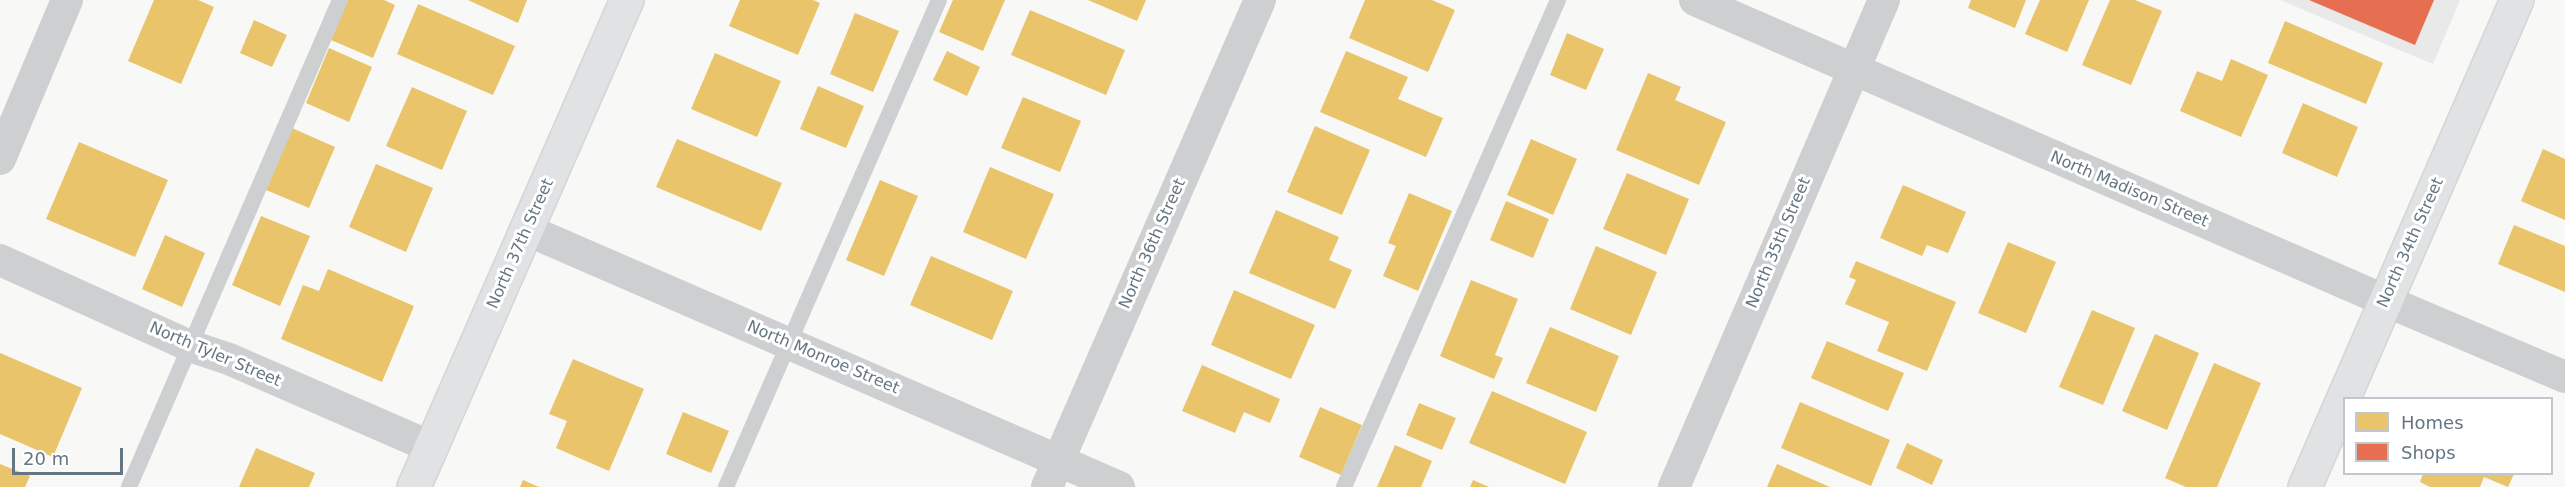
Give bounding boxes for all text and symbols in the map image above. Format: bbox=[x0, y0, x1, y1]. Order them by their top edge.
street label: North Madison Street bbox=[2047, 148, 2211, 232]
street label: North 35th Street bbox=[1743, 175, 1815, 311]
street label: North 34th Street bbox=[2374, 175, 2448, 311]
street label: North 37th Street bbox=[484, 176, 558, 312]
street label: North 36th Street bbox=[1116, 176, 1190, 312]
street label: North Monroe Street bbox=[744, 317, 902, 399]
street label: North Tyler Street bbox=[146, 319, 284, 391]
legend bbox=[2343, 397, 2553, 475]
text: Homes bbox=[2401, 412, 2464, 433]
scale bar bbox=[15, 436, 126, 474]
text: Shops bbox=[2401, 442, 2456, 463]
text: 20 m bbox=[23, 448, 69, 469]

